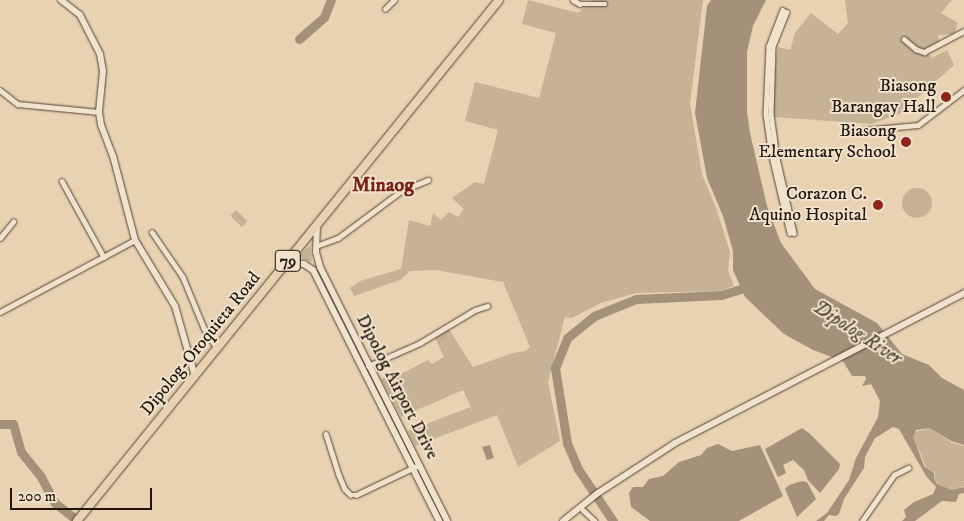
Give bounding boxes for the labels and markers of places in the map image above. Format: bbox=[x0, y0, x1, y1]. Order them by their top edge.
place label: Biasong Barangay Hall bbox=[831, 76, 936, 118]
marker: Biasong Barangay Hall bbox=[940, 91, 952, 103]
place label: Biasong Elementary School bbox=[758, 121, 896, 163]
marker: Biasong Elementary School bbox=[900, 136, 912, 148]
place label: Corazon C. Aquino Hospital bbox=[749, 184, 867, 226]
marker: Corazon C. Aquino Hospital bbox=[871, 198, 885, 212]

